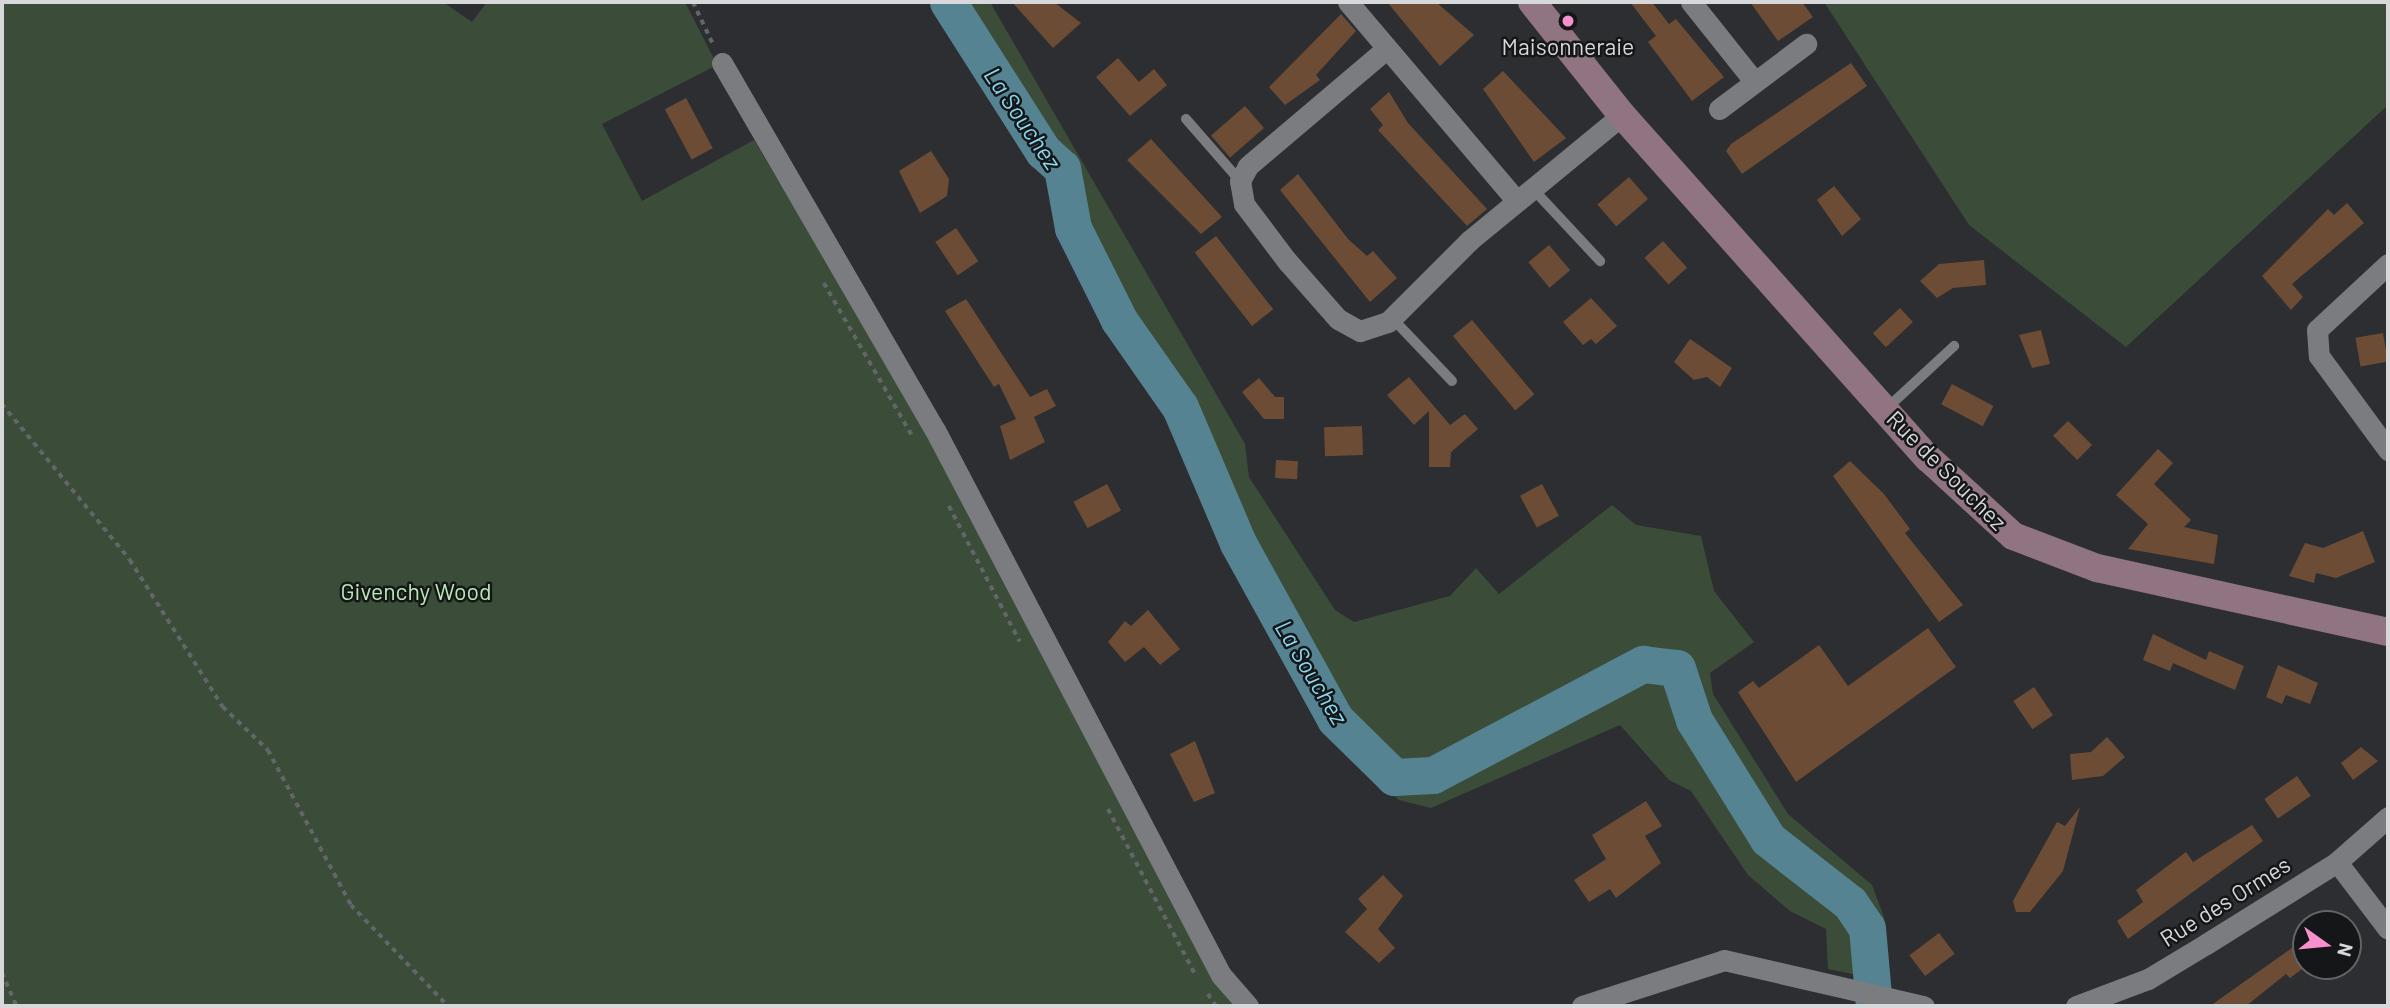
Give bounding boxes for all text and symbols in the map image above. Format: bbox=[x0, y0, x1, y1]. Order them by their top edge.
marker: Maisonneraie bbox=[1560, 13, 1576, 29]
place label: Maisonneraie bbox=[1502, 32, 1634, 60]
water label: La Souchez bbox=[978, 62, 1068, 174]
street label: Rue de Souchez bbox=[1881, 404, 2013, 536]
park label: Givenchy Wood bbox=[340, 577, 492, 605]
water label: La Souchez bbox=[1270, 615, 1354, 729]
street label: Rue des Ormes bbox=[2155, 850, 2295, 952]
north arrow bbox=[2292, 910, 2362, 980]
text: N bbox=[2333, 941, 2359, 959]

